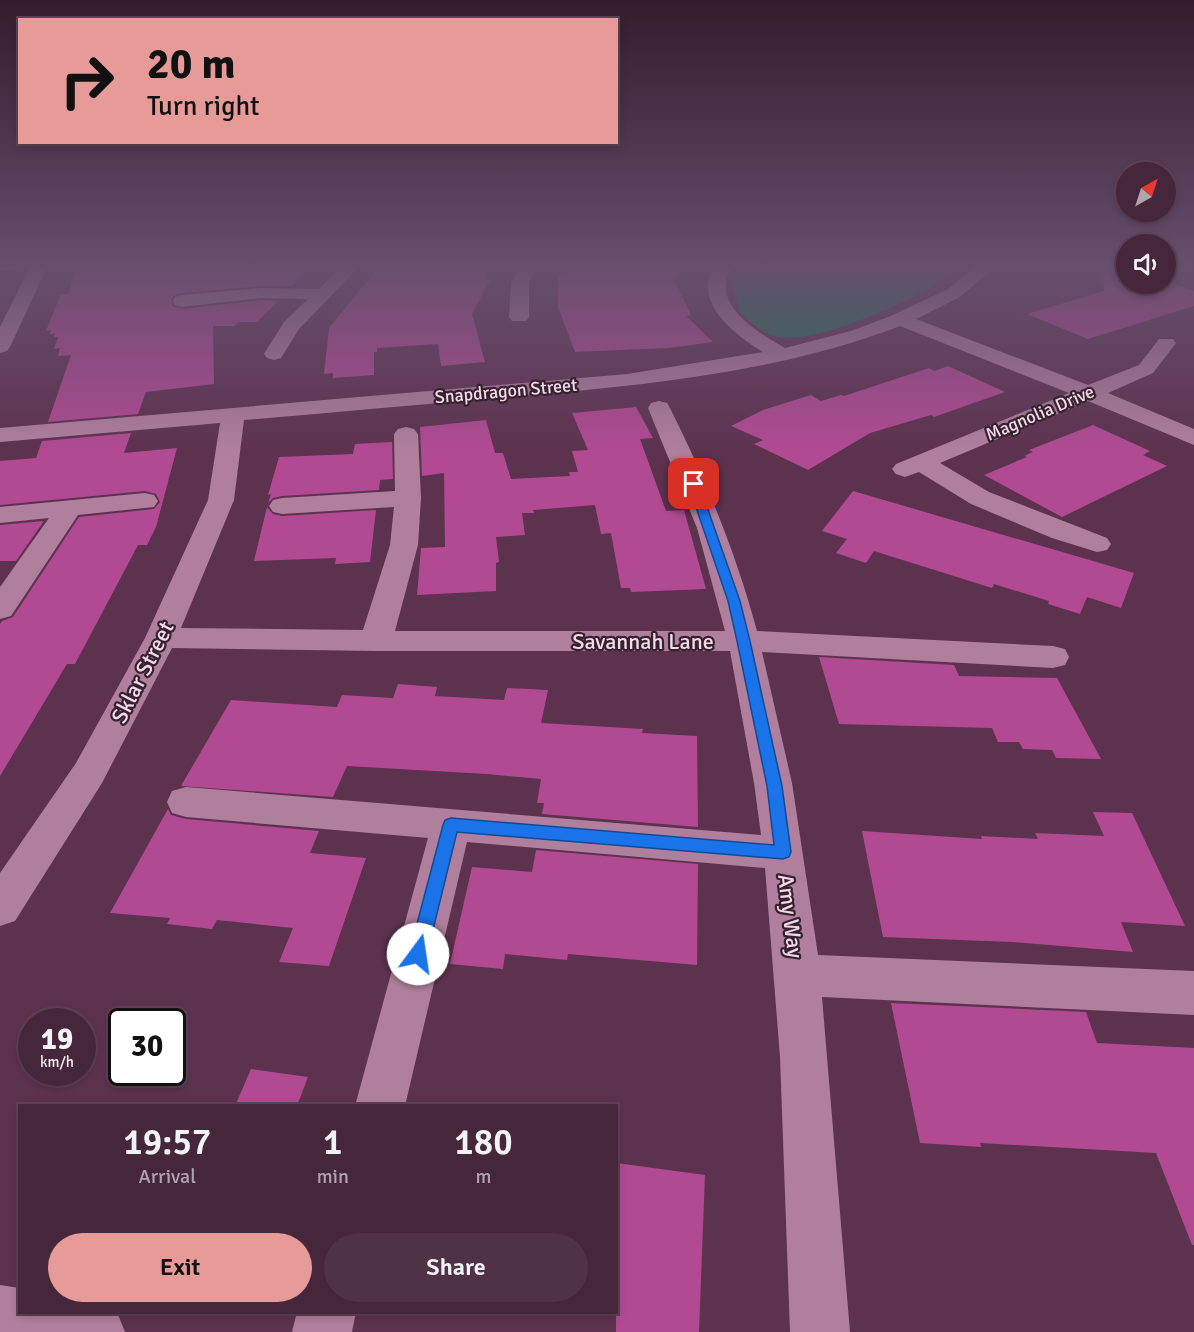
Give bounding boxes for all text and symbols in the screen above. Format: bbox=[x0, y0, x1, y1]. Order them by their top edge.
text: 20 m bbox=[147, 39, 236, 90]
icon: right bbox=[48, 42, 126, 120]
text: Turn right bbox=[147, 90, 260, 123]
north arrow bbox=[1116, 162, 1176, 222]
map controls bbox=[1116, 162, 1176, 294]
button: sound bbox=[1116, 234, 1176, 294]
street label: Snapdragon Street bbox=[434, 374, 578, 408]
street label: Magnolia Drive bbox=[982, 380, 1098, 446]
pin bbox=[668, 458, 719, 509]
icon: arrive bbox=[677, 467, 710, 500]
street label: Sklar Street bbox=[105, 616, 180, 728]
street label: Savannah Lane bbox=[572, 628, 714, 655]
street label: Amy Way bbox=[772, 872, 809, 960]
position arrow bbox=[386, 922, 450, 986]
speed limit sign: 30 bbox=[108, 1008, 186, 1086]
text: 19 bbox=[41, 1021, 73, 1058]
text: km/h bbox=[40, 1053, 74, 1071]
text: 19:57 bbox=[123, 1120, 211, 1165]
text: 1 bbox=[323, 1120, 343, 1165]
text: 180 bbox=[454, 1120, 513, 1165]
text: Arrival bbox=[139, 1164, 196, 1189]
text: min bbox=[317, 1164, 349, 1189]
text: m bbox=[475, 1164, 491, 1189]
button: Exit bbox=[48, 1233, 312, 1302]
button: Share bbox=[324, 1233, 588, 1302]

